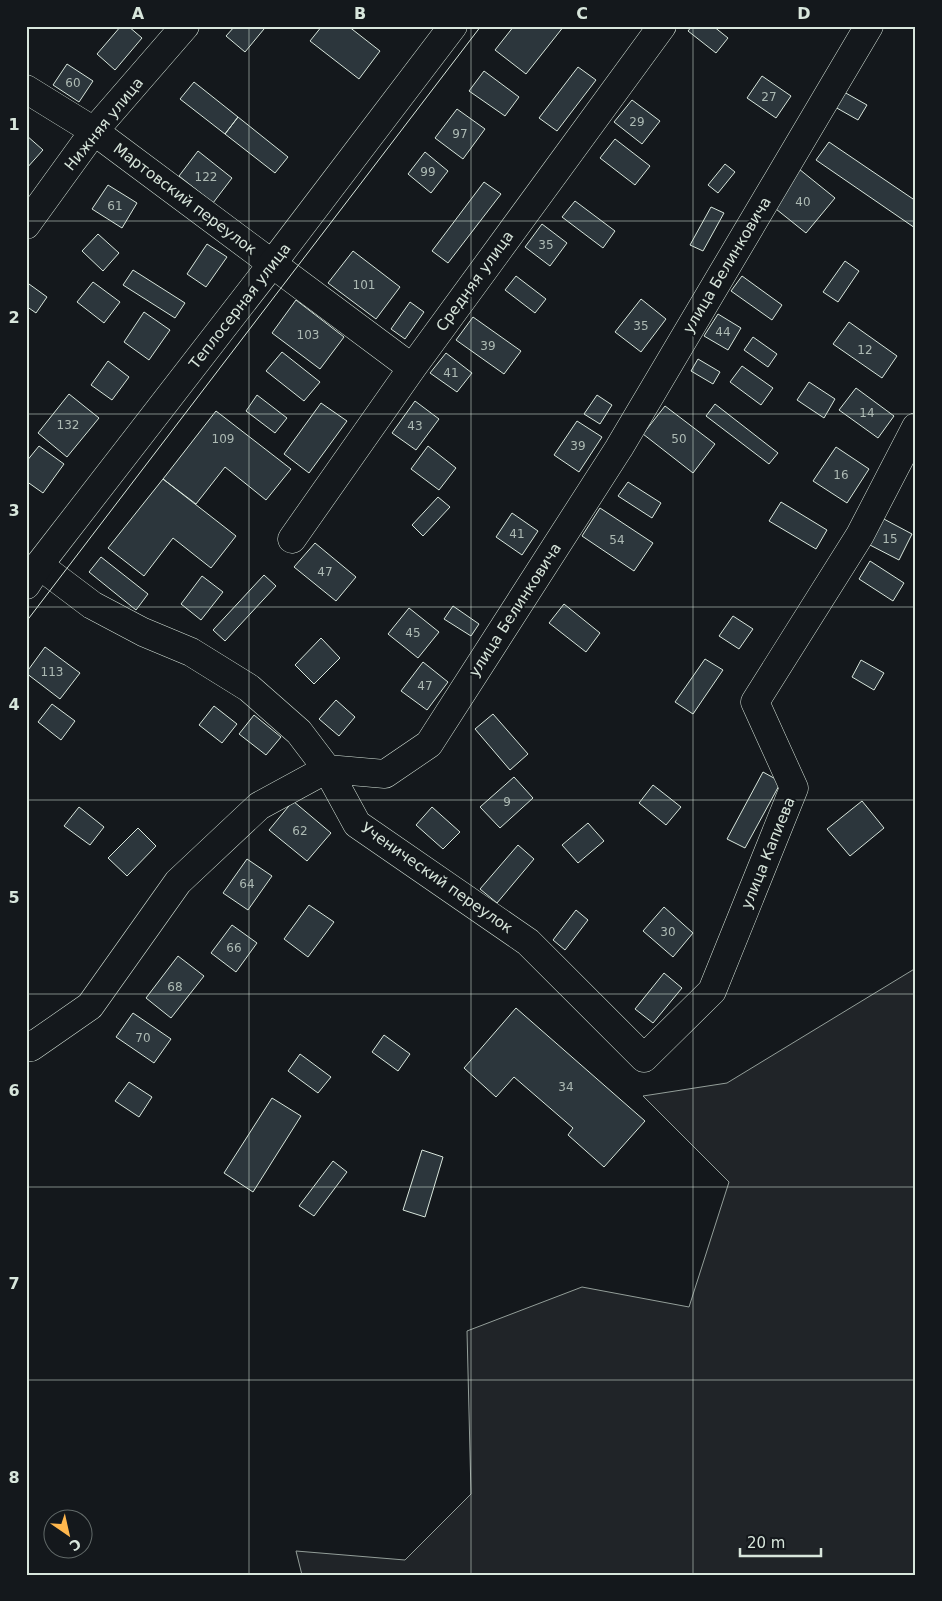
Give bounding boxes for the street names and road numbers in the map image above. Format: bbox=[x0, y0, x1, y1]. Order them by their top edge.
street label: Нижняя улица bbox=[61, 74, 147, 174]
street label: Мартовский переулок bbox=[110, 139, 260, 259]
street label: улица Белинковича bbox=[679, 194, 775, 336]
street label: Средняя улица bbox=[432, 227, 518, 335]
street label: Теплосерная улица bbox=[185, 240, 295, 373]
street label: улица Белинковича bbox=[465, 540, 565, 680]
street label: улица Капиева bbox=[737, 794, 799, 912]
street label: Ученический переулок bbox=[358, 819, 516, 937]

